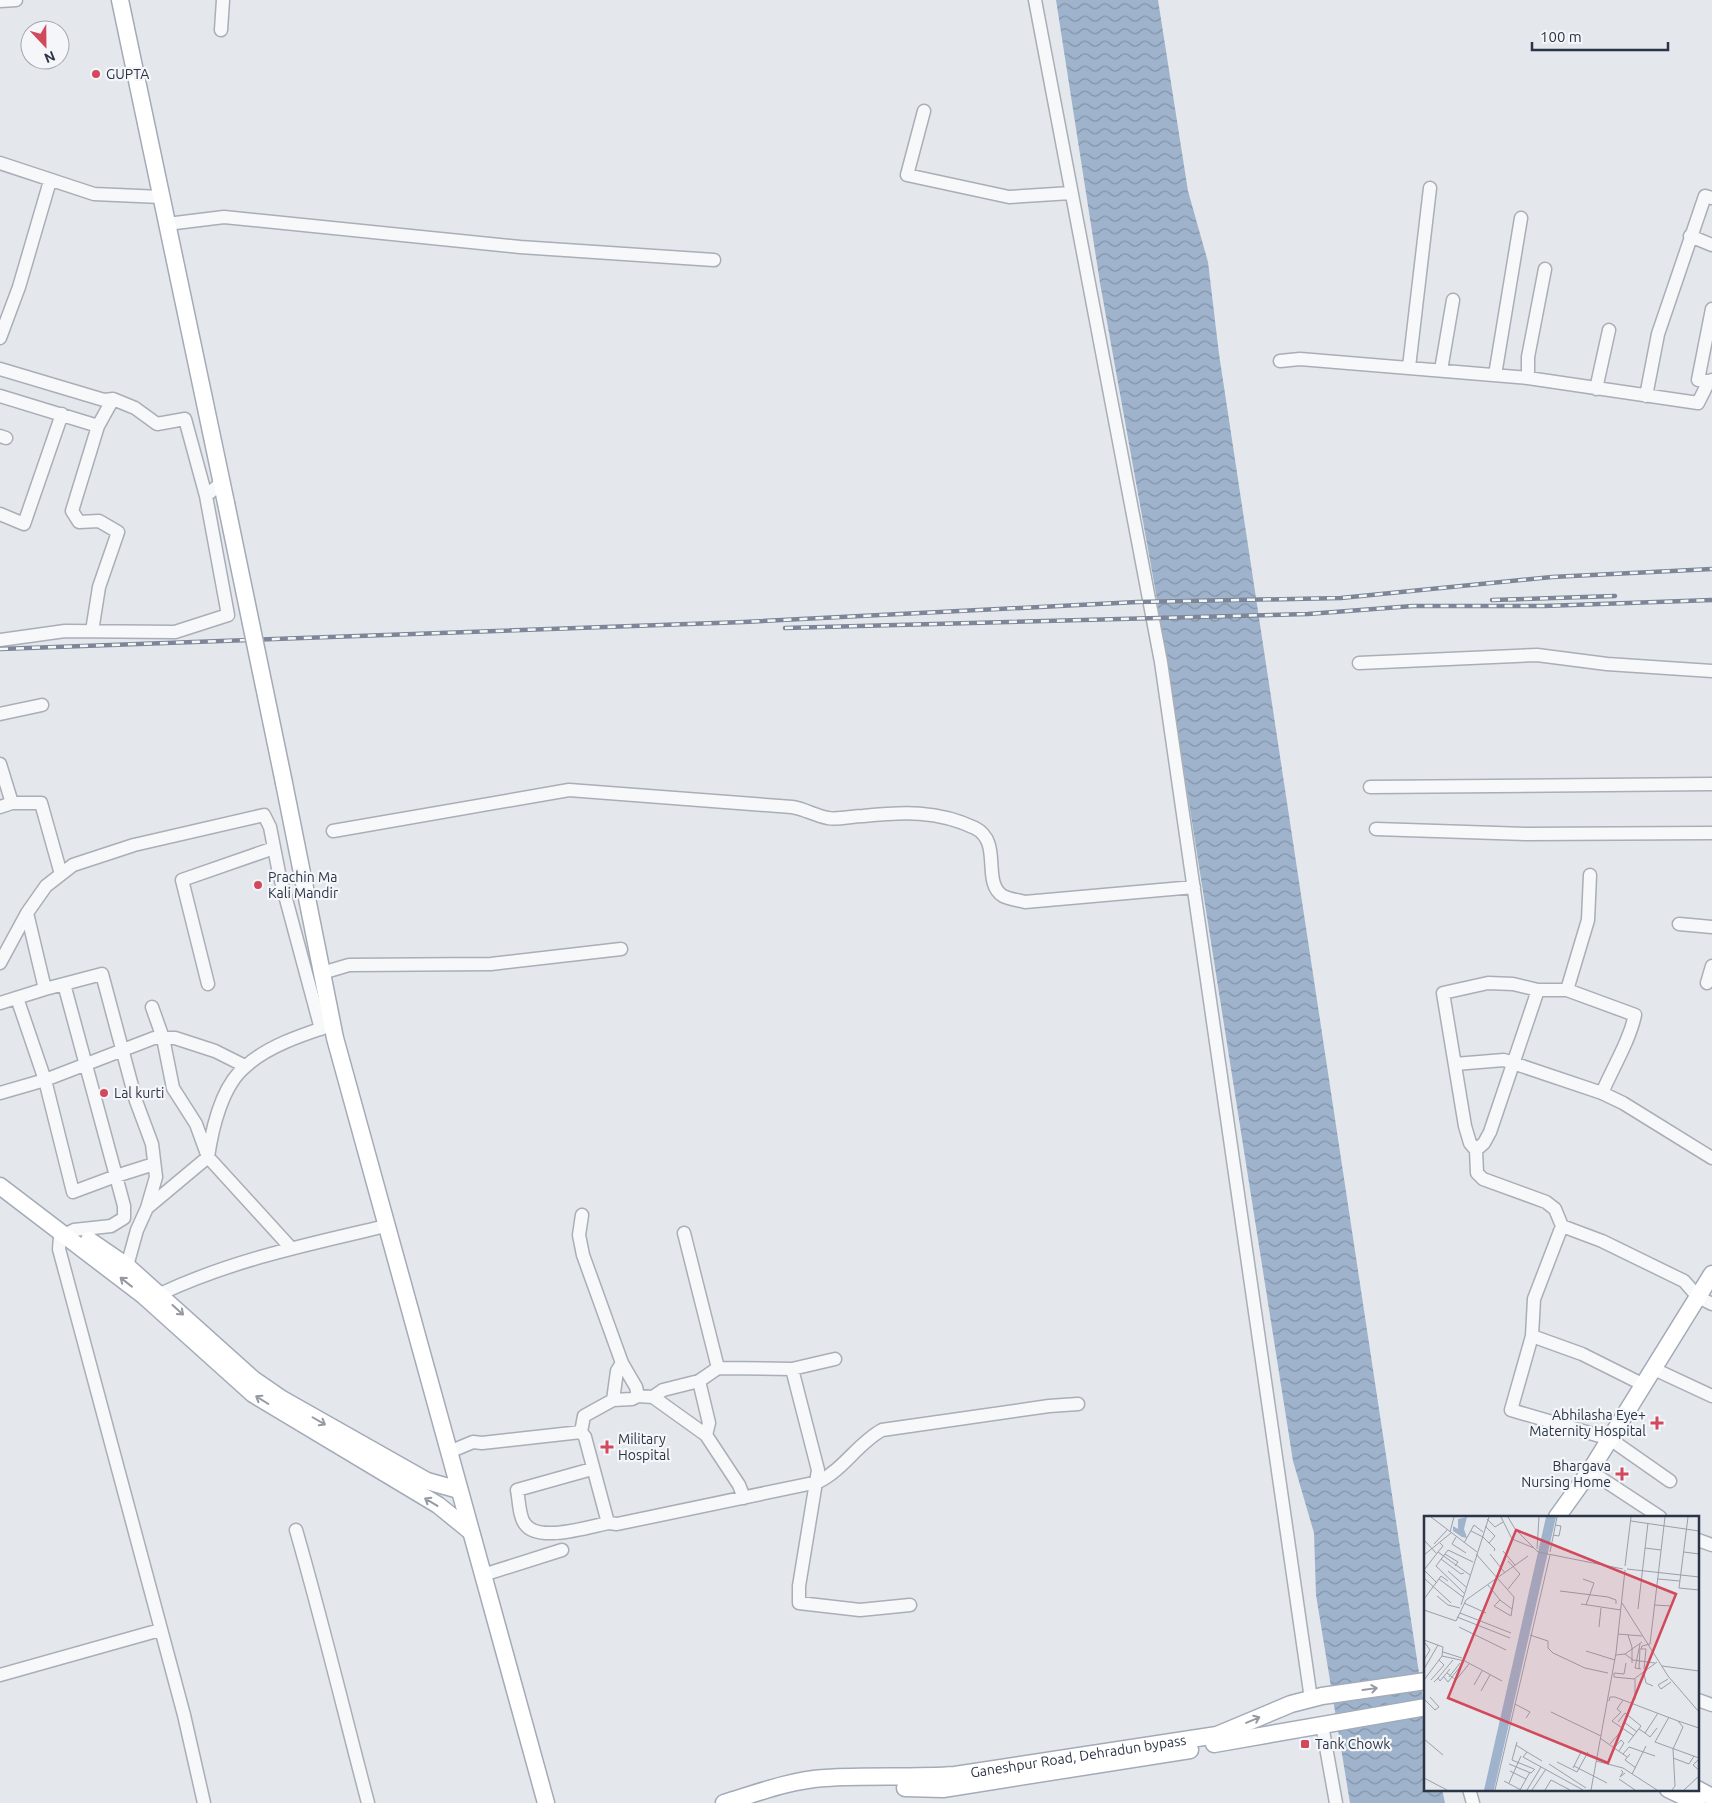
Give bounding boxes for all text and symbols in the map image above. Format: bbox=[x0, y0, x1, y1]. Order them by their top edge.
north arrow bbox=[20, 20, 70, 70]
scale bar bbox=[1532, 20, 1668, 52]
text: 100 m bbox=[1540, 28, 1582, 45]
text: N bbox=[42, 48, 58, 66]
place label: GUPTA bbox=[106, 66, 149, 82]
marker: GUPTA bbox=[90, 68, 102, 80]
place label: Prachin Ma Kali Mandir bbox=[268, 869, 339, 901]
marker: Prachin Ma Kali Mandir bbox=[252, 879, 264, 891]
place label: Lal kurti bbox=[114, 1085, 164, 1101]
marker: Lal kurti bbox=[98, 1087, 110, 1099]
one-way arrow bbox=[119, 1277, 133, 1287]
one-way arrow bbox=[171, 1304, 184, 1316]
one-way arrow bbox=[255, 1395, 269, 1405]
place label: Abhilasha Eye+ Maternity Hospital bbox=[1529, 1407, 1646, 1439]
one-way arrow bbox=[311, 1416, 325, 1426]
marker: Abhilasha Eye+ Maternity Hospital bbox=[1650, 1416, 1664, 1430]
place label: Military Hospital bbox=[618, 1431, 670, 1463]
marker: Military Hospital bbox=[600, 1440, 614, 1454]
place label: Bhargava Nursing Home bbox=[1521, 1458, 1611, 1490]
marker: Bhargava Nursing Home bbox=[1615, 1467, 1629, 1481]
one-way arrow bbox=[425, 1496, 439, 1506]
inset map bbox=[1424, 1516, 1700, 1790]
one-way arrow bbox=[1362, 1684, 1378, 1694]
one-way arrow bbox=[1245, 1714, 1260, 1724]
street label: Ganeshpur Road, Dehradun bypass bbox=[969, 1732, 1187, 1781]
place label: Tank Chowk bbox=[1315, 1736, 1390, 1752]
marker: Tank Chowk bbox=[1299, 1738, 1311, 1750]

